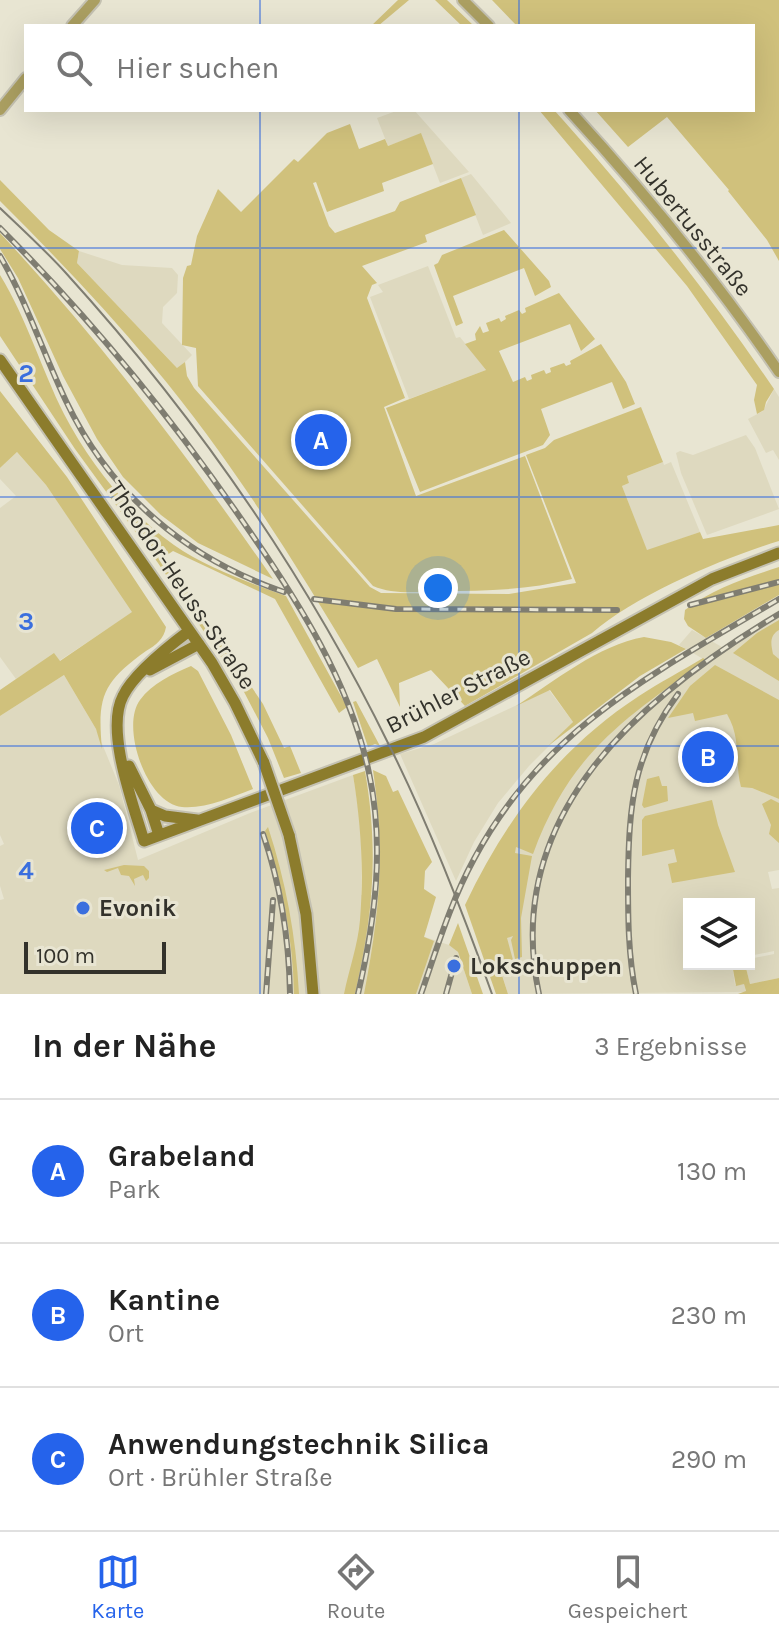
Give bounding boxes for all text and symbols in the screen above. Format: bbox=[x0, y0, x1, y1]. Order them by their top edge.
search box bbox=[24, 24, 755, 112]
icon: search bbox=[52, 46, 96, 90]
text: Hier suchen bbox=[116, 50, 279, 86]
street label: Hubertusstraße bbox=[628, 150, 758, 302]
text: 2 bbox=[18, 358, 34, 389]
pin: A bbox=[295, 410, 347, 470]
street label: Theodor-Heuss-Straße bbox=[102, 476, 262, 694]
your location bbox=[418, 568, 458, 608]
text: 3 bbox=[18, 606, 34, 637]
street label: Brühler Straße bbox=[381, 643, 535, 739]
pin: B bbox=[682, 727, 734, 787]
pin: C bbox=[71, 798, 123, 858]
text: 4 bbox=[18, 855, 34, 886]
place label: Evonik bbox=[99, 894, 176, 922]
map controls bbox=[683, 898, 755, 970]
button: layers bbox=[683, 898, 755, 970]
marker: Evonik bbox=[74, 899, 92, 917]
scale bar bbox=[24, 938, 166, 974]
text: 100 m bbox=[36, 943, 95, 969]
place label: Lokschuppen bbox=[470, 952, 622, 980]
marker: Lokschuppen bbox=[445, 957, 463, 975]
text: In der Nähe bbox=[32, 1026, 216, 1066]
text: 3 Ergebnisse bbox=[594, 1031, 747, 1062]
text: Grabeland bbox=[108, 1138, 256, 1174]
text: A bbox=[50, 1156, 66, 1187]
text: 130 m bbox=[677, 1156, 747, 1187]
text: Park bbox=[108, 1174, 161, 1205]
text: Kantine bbox=[108, 1282, 220, 1318]
text: B bbox=[50, 1300, 66, 1331]
text: 230 m bbox=[671, 1300, 747, 1331]
text: Ort bbox=[108, 1318, 144, 1349]
text: Anwendungstechnik Silica bbox=[108, 1426, 490, 1462]
text: C bbox=[50, 1444, 66, 1475]
text: 290 m bbox=[671, 1444, 747, 1475]
text: Ort · Brühler Straße bbox=[108, 1462, 333, 1493]
tab: Karte bbox=[91, 1550, 144, 1624]
tab: Route bbox=[327, 1550, 385, 1624]
tab: Gespeichert bbox=[568, 1550, 688, 1624]

